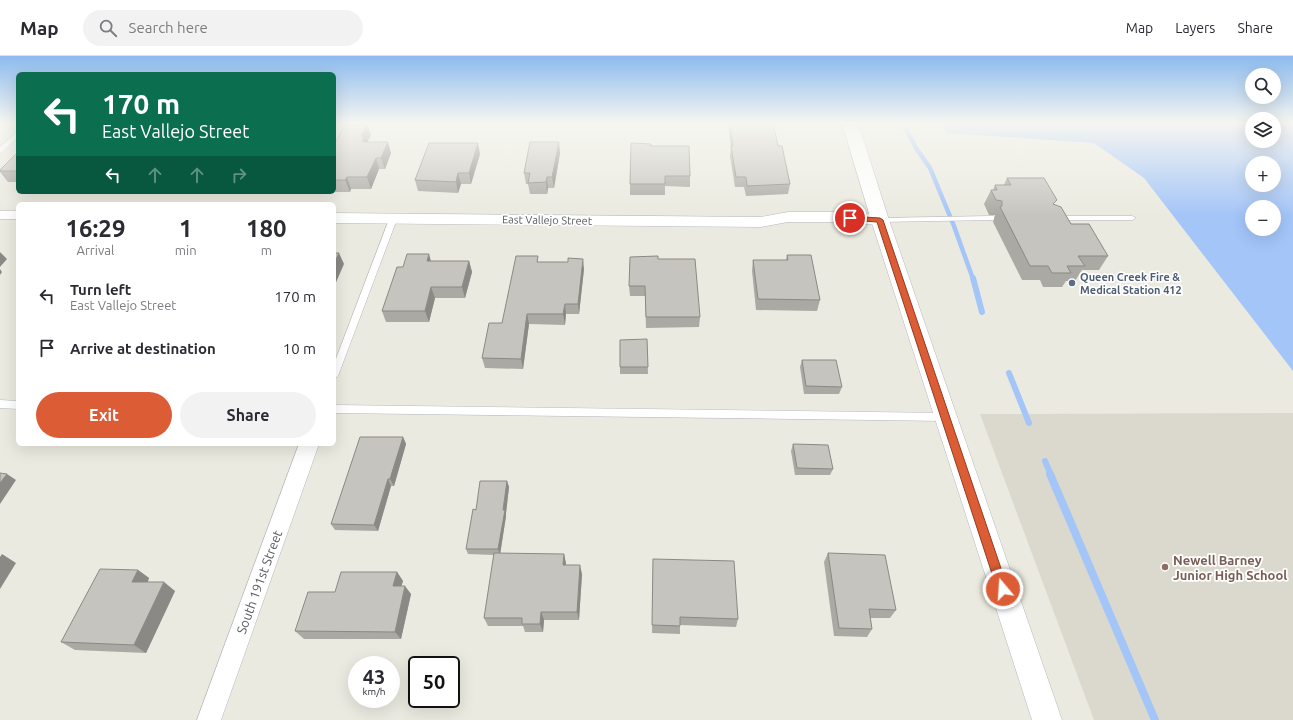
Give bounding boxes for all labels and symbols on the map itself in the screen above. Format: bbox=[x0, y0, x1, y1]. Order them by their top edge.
pin bbox=[833, 201, 867, 235]
street label: East Vallejo Street bbox=[502, 213, 593, 227]
place label: Queen Creek Fire & Medical Station 412 bbox=[1080, 271, 1182, 296]
marker: Queen Creek Fire & Medical Station 412 bbox=[1067, 278, 1077, 288]
street label: South 191st Street bbox=[234, 528, 284, 636]
place label: Newell Barney Junior High School bbox=[1173, 553, 1287, 582]
marker: Newell Barney Junior High School bbox=[1160, 562, 1170, 572]
position arrow bbox=[982, 568, 1024, 610]
speed limit sign: 50 bbox=[408, 656, 460, 708]

